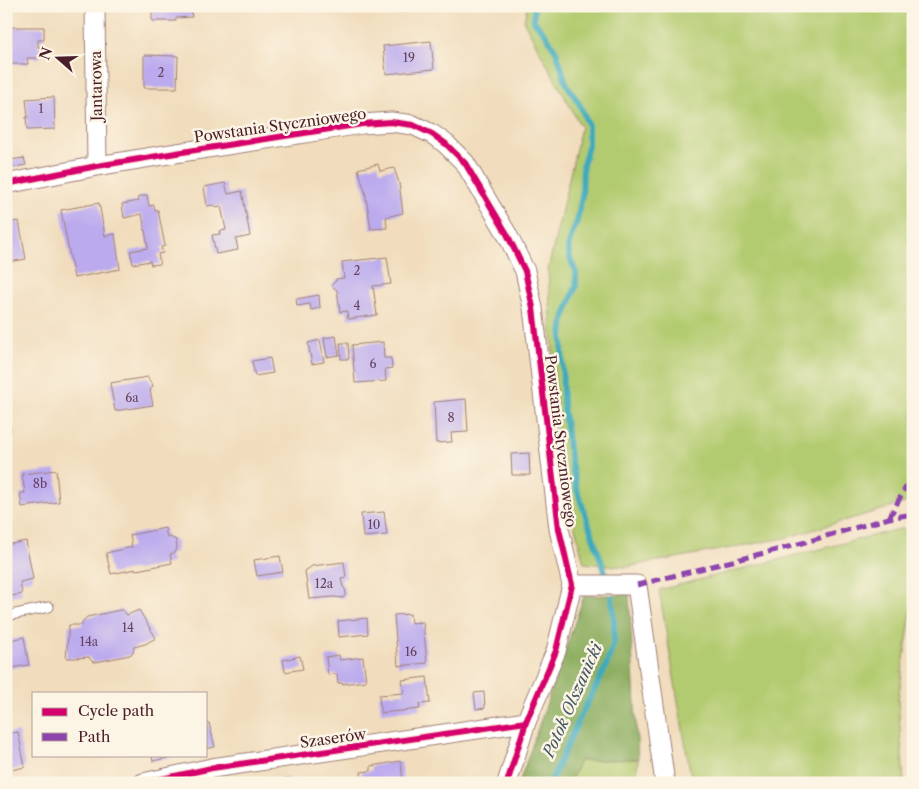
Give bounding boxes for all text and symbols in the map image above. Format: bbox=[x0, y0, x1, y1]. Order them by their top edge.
north arrow bbox=[32, 32, 82, 82]
text: N bbox=[35, 45, 56, 62]
house number: 19 bbox=[403, 50, 415, 65]
street label: Jantarowa bbox=[86, 51, 106, 123]
house number: 2 bbox=[158, 65, 165, 80]
house number: 1 bbox=[38, 101, 44, 116]
street label: Powstania Styczniowego bbox=[193, 103, 367, 147]
house number: 2 bbox=[354, 263, 361, 278]
house number: 4 bbox=[354, 298, 361, 313]
street label: Powstania Styczniowego bbox=[541, 354, 581, 528]
house number: 6 bbox=[369, 356, 377, 371]
house number: 6a bbox=[125, 390, 139, 405]
house number: 8 bbox=[447, 410, 455, 425]
house number: 8b bbox=[33, 476, 47, 491]
house number: 10 bbox=[368, 517, 380, 532]
house number: 12a bbox=[315, 576, 334, 591]
house number: 14 bbox=[122, 620, 134, 635]
house number: 14a bbox=[80, 634, 99, 649]
water label: Potok Olszanicki bbox=[537, 639, 607, 762]
house number: 16 bbox=[405, 644, 417, 659]
legend bbox=[32, 692, 208, 756]
text: Cycle path bbox=[78, 701, 155, 720]
street label: Szaserów bbox=[299, 724, 368, 752]
text: Path bbox=[78, 727, 111, 746]

